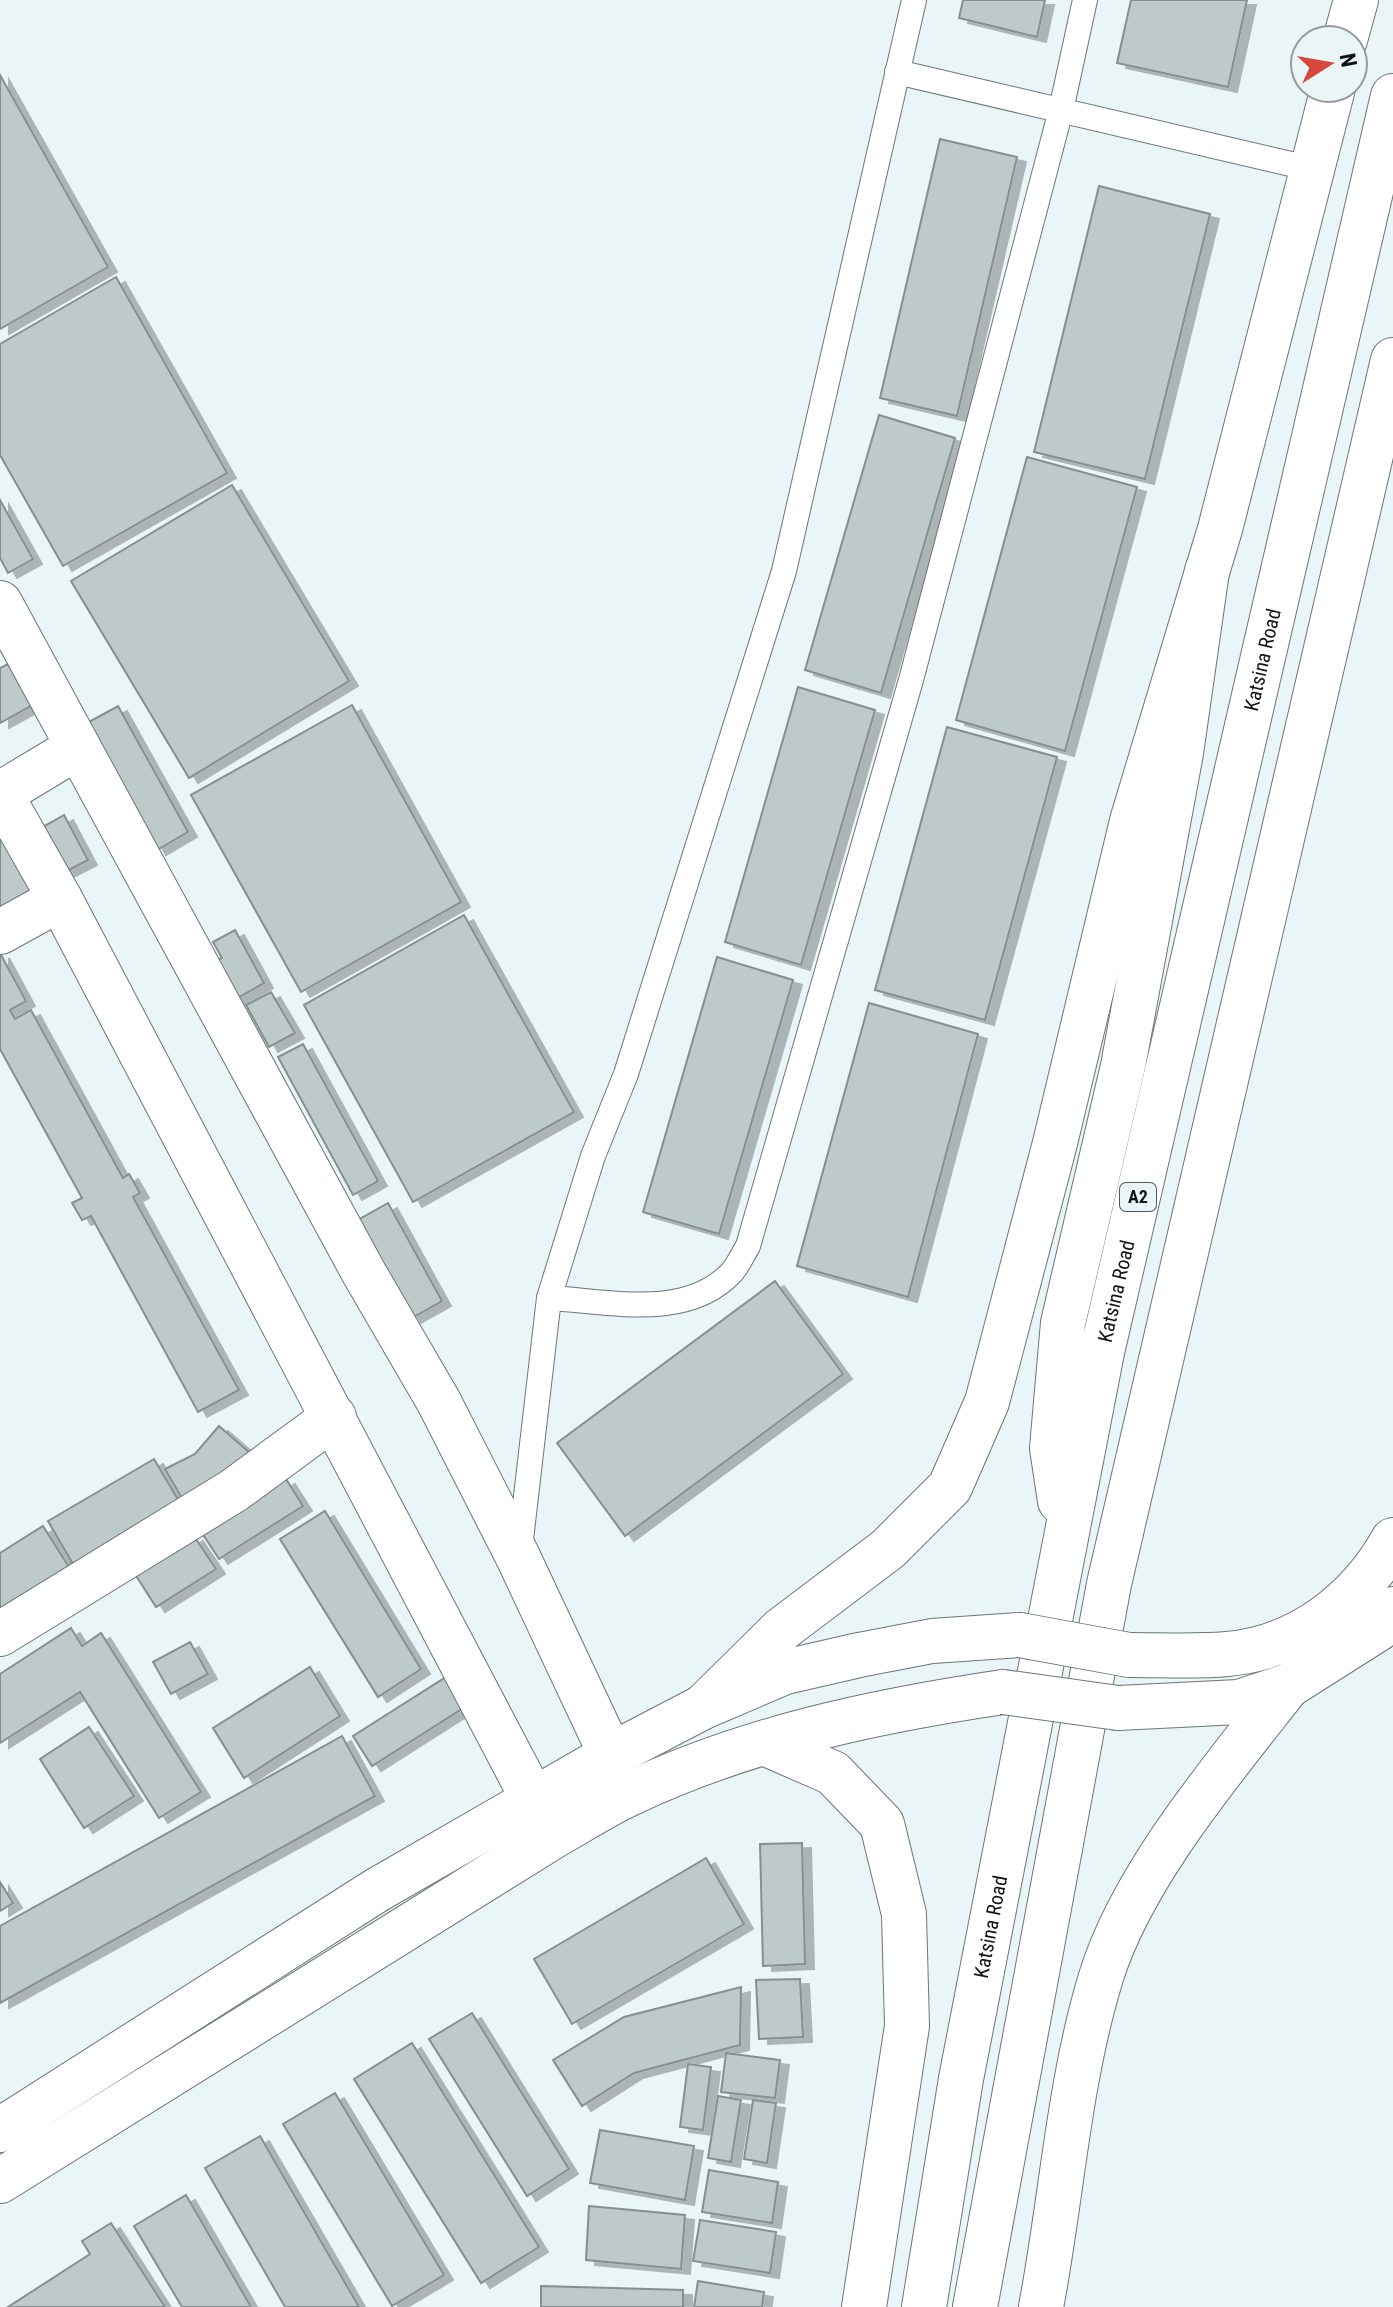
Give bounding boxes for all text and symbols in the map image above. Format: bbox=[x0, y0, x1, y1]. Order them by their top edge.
north arrow bbox=[1289, 24, 1369, 104]
text: N bbox=[1335, 51, 1362, 69]
street label: Katsina Road bbox=[1239, 606, 1286, 713]
road number: A2 bbox=[1120, 1183, 1156, 1211]
street label: Katsina Road bbox=[1093, 1238, 1140, 1345]
street label: Katsina Road bbox=[969, 1873, 1012, 1980]

